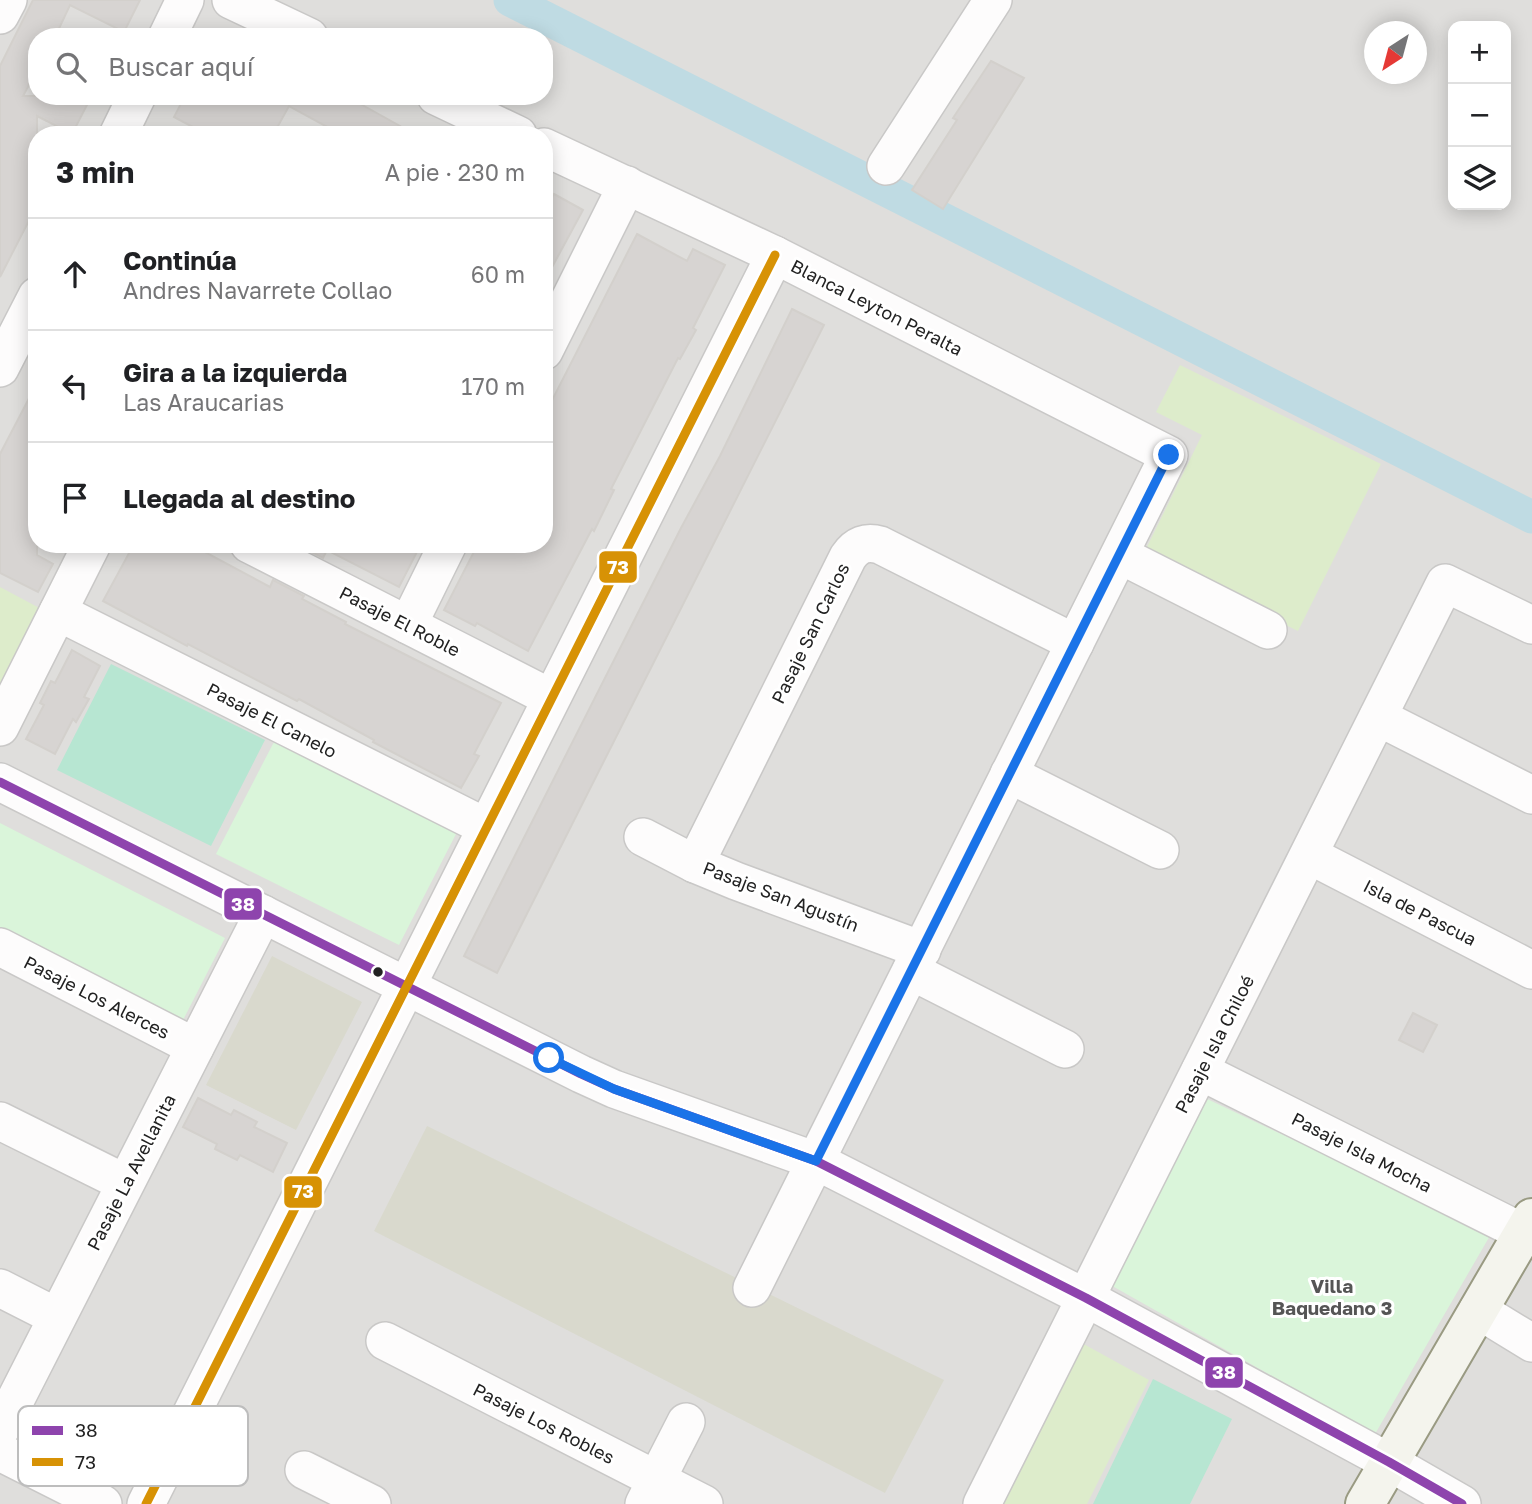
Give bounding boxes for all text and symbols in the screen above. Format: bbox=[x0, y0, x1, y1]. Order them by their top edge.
north arrow bbox=[1364, 21, 1427, 84]
map controls bbox=[1448, 21, 1511, 210]
button: + bbox=[1448, 21, 1511, 84]
search box bbox=[28, 28, 553, 105]
icon: search bbox=[52, 48, 90, 86]
text: Buscar aquí bbox=[108, 51, 254, 82]
button: − bbox=[1448, 84, 1511, 147]
button: layers bbox=[1448, 147, 1511, 210]
text: 3 min bbox=[56, 154, 134, 190]
text: A pie · 230 m bbox=[385, 158, 525, 186]
text: Continúa bbox=[123, 245, 237, 276]
street label: Blanca Leyton Peralta bbox=[787, 254, 967, 360]
icon: ahead bbox=[56, 255, 94, 293]
text: 60 m bbox=[471, 260, 525, 288]
text: Andres Navarrete Collao bbox=[123, 276, 392, 304]
text: Gira a la izquierda bbox=[123, 357, 347, 388]
icon: left bbox=[56, 367, 94, 405]
text: 170 m bbox=[461, 372, 525, 400]
text: Las Araucarias bbox=[123, 388, 284, 416]
route end bbox=[1153, 439, 1184, 470]
icon: arrive bbox=[56, 479, 94, 517]
text: Llegada al destino bbox=[123, 483, 355, 514]
line badge: 73 bbox=[598, 550, 638, 584]
text: 73 bbox=[607, 555, 629, 578]
street label: Pasaje San Carlos bbox=[766, 559, 854, 707]
street label: Pasaje El Roble bbox=[336, 581, 464, 661]
street label: Pasaje El Canelo bbox=[203, 678, 341, 762]
street label: Pasaje San Agustín bbox=[700, 856, 862, 936]
street label: Isla de Pascua bbox=[1360, 874, 1480, 950]
line badge: 38 bbox=[223, 887, 263, 921]
text: 38 bbox=[231, 892, 255, 915]
street label: Pasaje Los Alerces bbox=[20, 951, 174, 1043]
unlabelled marker bbox=[371, 965, 385, 979]
street label: Pasaje Isla Chiloé bbox=[1170, 971, 1258, 1117]
route start bbox=[533, 1042, 564, 1073]
street label: Pasaje La Avellanita bbox=[82, 1090, 180, 1254]
street label: Pasaje Isla Mocha bbox=[1288, 1107, 1436, 1197]
line badge: 73 bbox=[283, 1175, 323, 1209]
text: 73 bbox=[292, 1179, 314, 1202]
district label: Villa Baquedano 3 bbox=[1272, 1274, 1392, 1319]
line badge: 38 bbox=[1204, 1356, 1244, 1389]
text: 38 bbox=[1212, 1360, 1236, 1383]
street label: Pasaje Los Robles bbox=[470, 1378, 618, 1468]
legend bbox=[18, 1406, 248, 1486]
text: 38 bbox=[75, 1418, 98, 1441]
text: 73 bbox=[75, 1450, 96, 1473]

